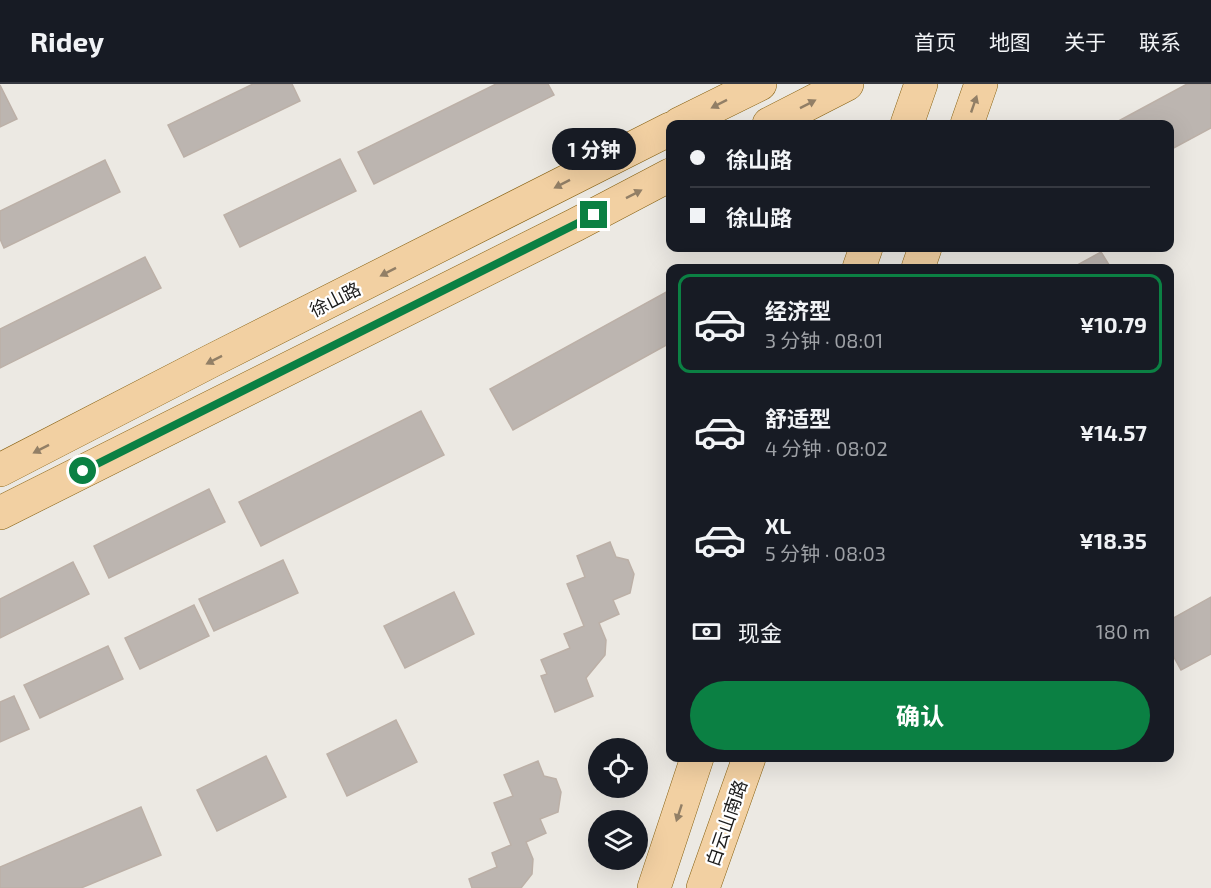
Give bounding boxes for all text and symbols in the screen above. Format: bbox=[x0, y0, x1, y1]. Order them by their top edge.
text: Ridey bbox=[30, 24, 104, 58]
text: 首页 bbox=[914, 29, 956, 54]
text: 地图 bbox=[989, 29, 1031, 54]
text: 关于 bbox=[1064, 29, 1106, 54]
text: 联系 bbox=[1139, 29, 1181, 54]
one-way arrow bbox=[970, 95, 980, 113]
one-way arrow bbox=[800, 99, 817, 109]
one-way arrow bbox=[711, 100, 728, 109]
callout: 1 分钟 bbox=[552, 128, 636, 170]
text: 1 分钟 bbox=[568, 137, 620, 161]
text: 徐山路 bbox=[726, 146, 792, 172]
one-way arrow bbox=[553, 178, 571, 188]
one-way arrow bbox=[625, 190, 643, 200]
route end bbox=[580, 201, 607, 228]
text: 徐山路 bbox=[726, 204, 792, 230]
one-way arrow bbox=[379, 266, 397, 276]
street label: 徐山路 bbox=[306, 277, 364, 321]
icon: car bbox=[693, 297, 747, 351]
text: 经济型 bbox=[765, 297, 831, 323]
text: ¥10.79 bbox=[1080, 311, 1147, 337]
text: 3 分钟 · 08:01 bbox=[765, 328, 883, 352]
one-way arrow bbox=[205, 355, 222, 365]
icon: car bbox=[693, 405, 747, 459]
text: 舒适型 bbox=[765, 405, 831, 431]
text: ¥14.57 bbox=[1080, 419, 1147, 445]
text: 4 分钟 · 08:02 bbox=[765, 436, 888, 460]
one-way arrow bbox=[32, 444, 49, 454]
route start bbox=[69, 457, 96, 484]
text: XL bbox=[765, 512, 791, 538]
icon: car bbox=[693, 513, 747, 567]
text: ¥18.35 bbox=[1079, 527, 1147, 553]
text: 5 分钟 · 08:03 bbox=[765, 541, 886, 565]
icon: cash bbox=[690, 615, 723, 648]
text: 现金 bbox=[738, 619, 782, 645]
text: 180 m bbox=[1096, 619, 1150, 643]
button: 确认 bbox=[690, 681, 1150, 750]
map controls bbox=[588, 738, 648, 870]
button: locate bbox=[588, 738, 648, 798]
street label: 白云山南路 bbox=[701, 777, 751, 869]
one-way arrow bbox=[673, 804, 683, 822]
button: layers bbox=[588, 810, 648, 870]

